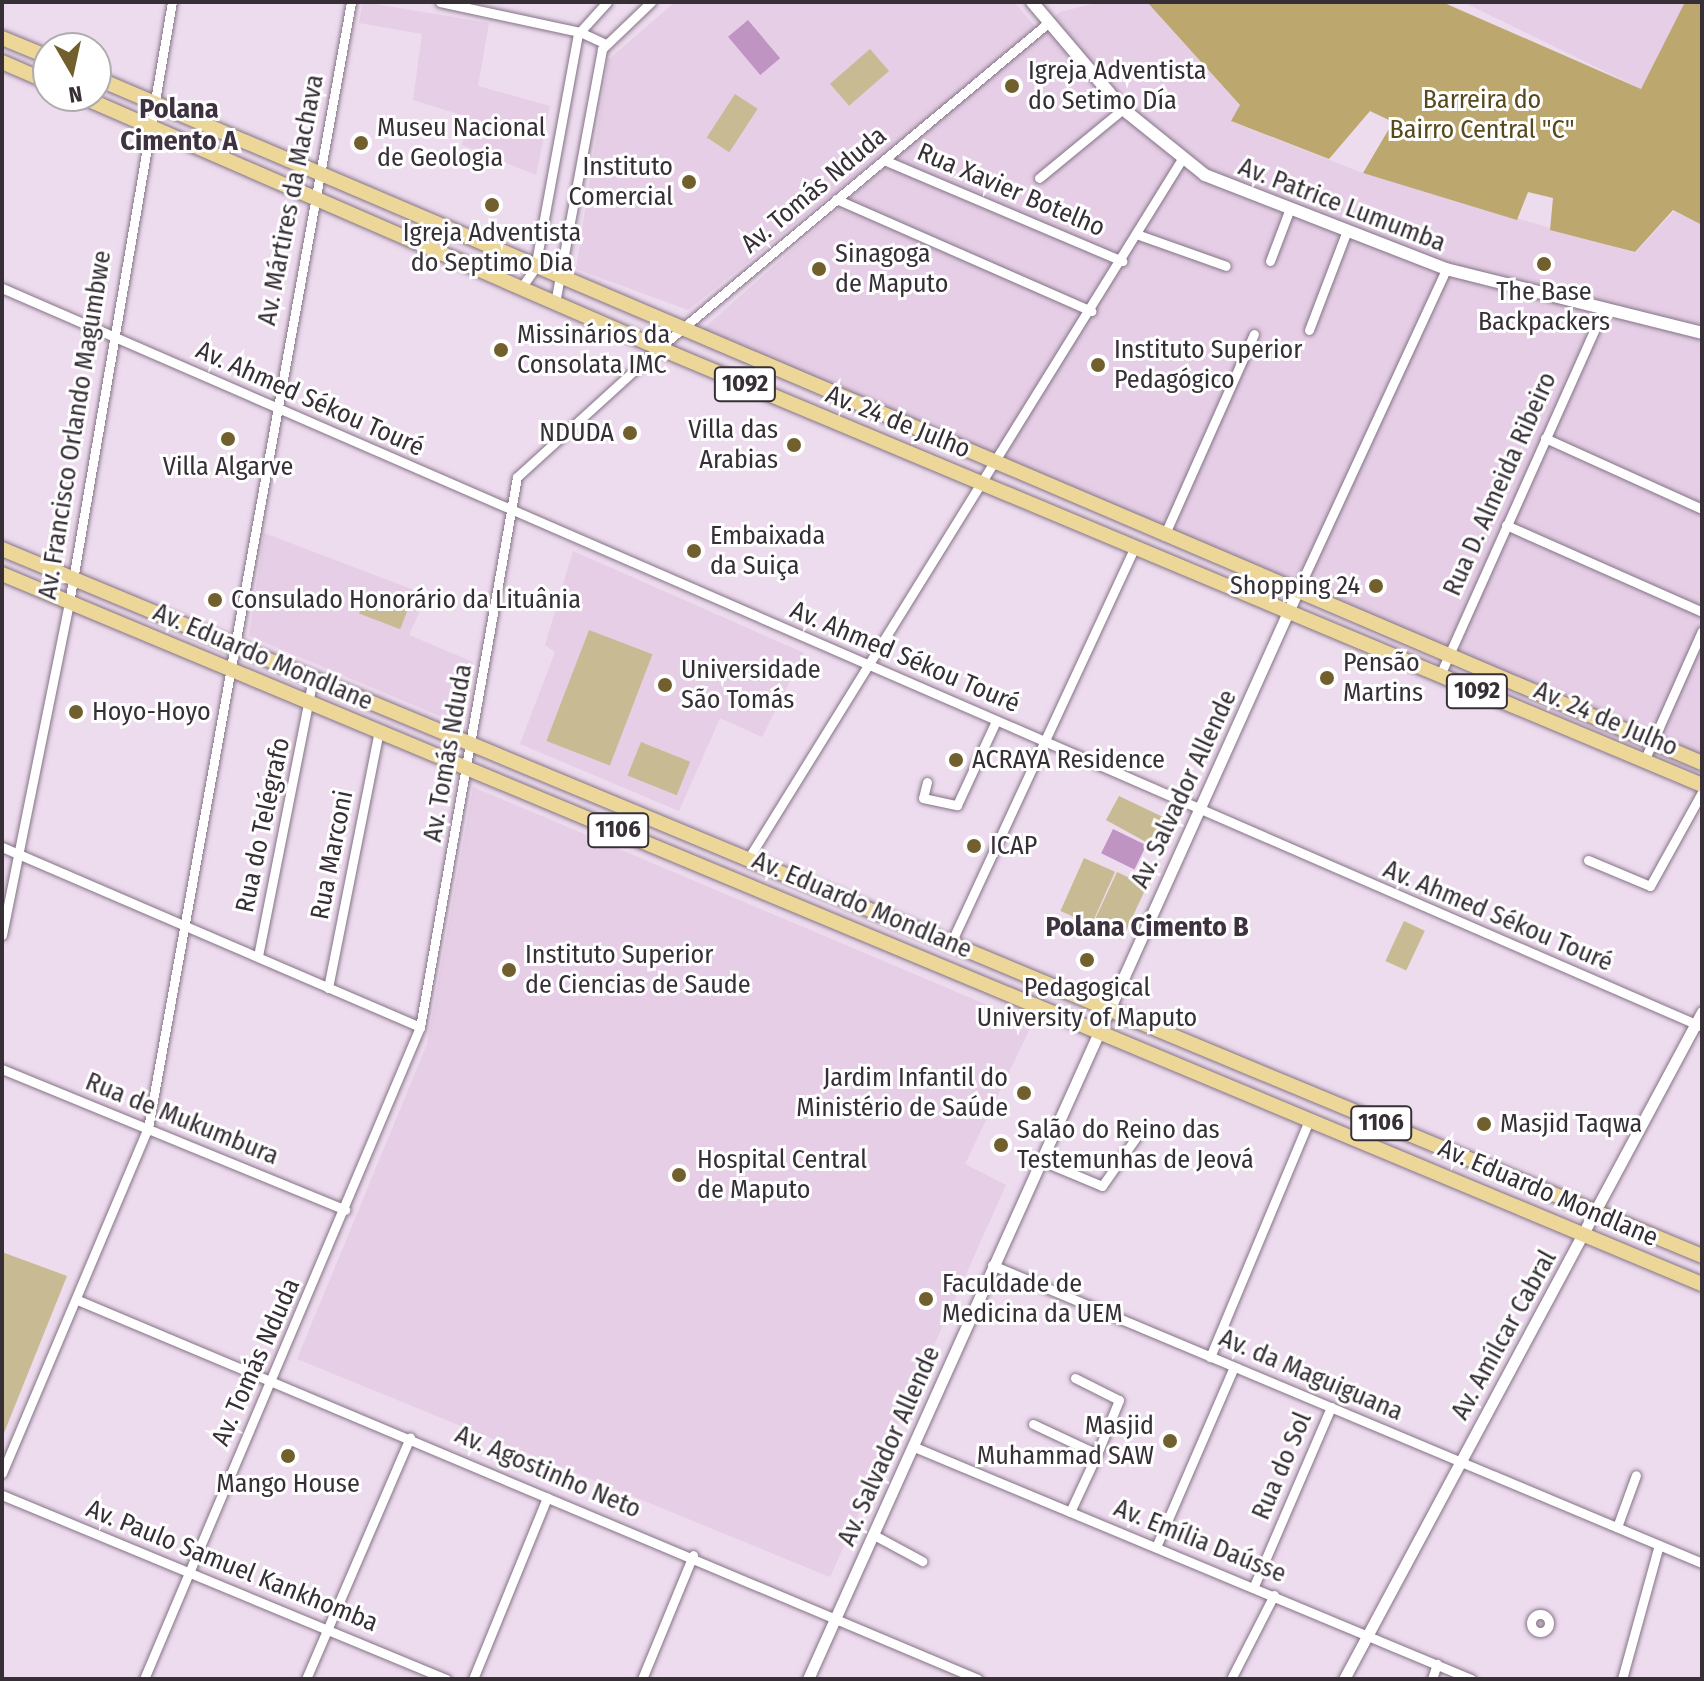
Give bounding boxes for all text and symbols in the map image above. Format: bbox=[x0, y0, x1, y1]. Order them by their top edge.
north arrow bbox=[32, 32, 112, 112]
place label: Igreja Adventista do Setimo Día bbox=[1028, 55, 1206, 116]
street label: Av. Mártires da Machava bbox=[251, 72, 331, 328]
marker: Igreja Adventista do Setimo Día bbox=[1003, 77, 1021, 95]
text: N bbox=[67, 80, 84, 109]
park label: Barreira do Bairro Central "C" bbox=[1389, 84, 1575, 146]
district label: Polana Cimento A bbox=[120, 92, 238, 158]
place label: Museu Nacional de Geologia bbox=[377, 112, 546, 174]
street label: Av. Tomás Nduda bbox=[735, 120, 893, 260]
marker: Museu Nacional de Geologia bbox=[352, 134, 370, 152]
street label: Rua Xavier Botelho bbox=[913, 136, 1109, 244]
place label: Instituto Comercial bbox=[568, 151, 673, 212]
street label: Av. Patrice Lumumba bbox=[1234, 151, 1450, 259]
marker: Instituto Comercial bbox=[680, 173, 698, 191]
marker: Igreja Adventista do Septimo Dia bbox=[483, 196, 501, 214]
place label: Igreja Adventista do Septimo Dia bbox=[403, 217, 581, 278]
place label: Sinagoga de Maputo bbox=[835, 238, 948, 300]
street label: Av. Francisco Orlando Magumbwe bbox=[32, 248, 118, 602]
marker: The Base Backpackers bbox=[1535, 255, 1553, 273]
marker: Sinagoga de Maputo bbox=[810, 260, 828, 278]
place label: The Base Backpackers bbox=[1478, 276, 1610, 338]
place label: Missinários da Consolata IMC bbox=[517, 319, 670, 380]
place label: Instituto Superior Pedagógico bbox=[1114, 334, 1302, 396]
street label: Av. Ahmed Sékou Touré bbox=[191, 335, 429, 463]
marker: Missinários da Consolata IMC bbox=[492, 341, 510, 359]
marker: Instituto Superior Pedagógico bbox=[1089, 356, 1107, 374]
road number: 1092 bbox=[713, 364, 777, 404]
street label: Rua D. Almeida Ribeiro bbox=[1437, 367, 1563, 601]
street label: Av. 24 de Julho bbox=[821, 379, 975, 465]
place label: Villa das Arabias bbox=[688, 414, 778, 476]
place label: NDUDA bbox=[539, 417, 614, 449]
marker: NDUDA bbox=[621, 424, 639, 442]
marker: Villa Algarve bbox=[219, 430, 237, 448]
marker: Villa das Arabias bbox=[785, 436, 803, 454]
place label: Villa Algarve bbox=[163, 451, 293, 483]
place label: Embaixada da Suiça bbox=[710, 520, 825, 582]
marker: Embaixada da Suiça bbox=[685, 542, 703, 560]
place label: Shopping 24 bbox=[1230, 570, 1360, 602]
marker: Shopping 24 bbox=[1367, 577, 1385, 595]
place label: Consulado Honorário da Lituânia bbox=[231, 584, 581, 616]
marker: Consulado Honorário da Lituânia bbox=[206, 591, 224, 609]
street label: Av. Ahmed Sékou Touré bbox=[786, 595, 1024, 719]
street label: Av. Eduardo Mondlane bbox=[148, 597, 378, 717]
place label: Pensão Martins bbox=[1343, 647, 1423, 708]
place label: Universidade São Tomás bbox=[681, 654, 821, 716]
street label: Av. Tomás Nduda bbox=[417, 662, 479, 844]
marker: Pensão Martins bbox=[1318, 669, 1336, 687]
road number: 1092 bbox=[1445, 671, 1509, 711]
street label: Av. 24 de Julho bbox=[1529, 675, 1683, 763]
marker: Universidade São Tomás bbox=[656, 676, 674, 694]
street label: Av. Salvador Allende bbox=[1124, 685, 1244, 893]
place label: Hoyo-Hoyo bbox=[92, 696, 211, 728]
marker: Hoyo-Hoyo bbox=[67, 703, 85, 721]
street label: Rua do Telégrafo bbox=[229, 735, 297, 915]
place label: ACRAYA Residence bbox=[972, 744, 1165, 776]
marker: ACRAYA Residence bbox=[947, 751, 965, 769]
street label: Rua Marconi bbox=[304, 788, 360, 922]
road number: 1106 bbox=[586, 810, 650, 850]
place label: ICAP bbox=[990, 830, 1037, 862]
marker: ICAP bbox=[965, 837, 983, 855]
street label: Av. Eduardo Mondlane bbox=[747, 845, 977, 965]
street label: Av. Ahmed Sékou Touré bbox=[1379, 854, 1617, 978]
district label: Polana Cimento B bbox=[1045, 910, 1249, 944]
place label: Instituto Superior de Ciencias de Saude bbox=[525, 939, 751, 1000]
marker: Pedagogical University of Maputo bbox=[1078, 951, 1096, 969]
marker: Instituto Superior de Ciencias de Saude bbox=[500, 961, 518, 979]
place label: Pedagogical University of Maputo bbox=[977, 972, 1197, 1034]
place label: Jardim Infantil do Ministério de Saúde bbox=[796, 1062, 1008, 1124]
street label: Rua de Mukumbura bbox=[81, 1066, 283, 1172]
marker: Jardim Infantil do Ministério de Saúde bbox=[1015, 1084, 1033, 1102]
road number: 1106 bbox=[1349, 1103, 1413, 1143]
place label: Masjid Taqwa bbox=[1500, 1108, 1642, 1140]
place label: Salão do Reino das Testemunhas de Jeová bbox=[1017, 1114, 1254, 1176]
marker: Masjid Taqwa bbox=[1475, 1115, 1493, 1133]
street label: Av. Eduardo Mondlane bbox=[1433, 1133, 1663, 1253]
marker: Salão do Reino das Testemunhas de Jeová bbox=[992, 1136, 1010, 1154]
place label: Hospital Central de Maputo bbox=[697, 1144, 867, 1206]
marker: Hospital Central de Maputo bbox=[668, 1164, 690, 1186]
street label: Av. Amílcar Cabral bbox=[1445, 1245, 1563, 1425]
place label: Faculdade de Medicina da UEM bbox=[942, 1268, 1123, 1330]
street label: Av. Tomás Nduda bbox=[205, 1273, 307, 1451]
marker: Faculdade de Medicina da UEM bbox=[917, 1290, 935, 1308]
street label: Av. da Maguiguana bbox=[1214, 1322, 1408, 1428]
street label: Av. Salvador Allende bbox=[831, 1341, 947, 1551]
street label: Rua do Sol bbox=[1245, 1408, 1319, 1524]
place label: Masjid Muhammad SAW bbox=[977, 1410, 1154, 1472]
street label: Av. Agostinho Neto bbox=[450, 1419, 646, 1525]
marker: Masjid Muhammad SAW bbox=[1161, 1432, 1179, 1450]
marker: Mango House bbox=[279, 1447, 297, 1465]
place label: Mango House bbox=[216, 1468, 360, 1500]
street label: Av. Emília Daússe bbox=[1109, 1492, 1291, 1590]
street label: Av. Paulo Samuel Kankhomba bbox=[82, 1493, 382, 1639]

